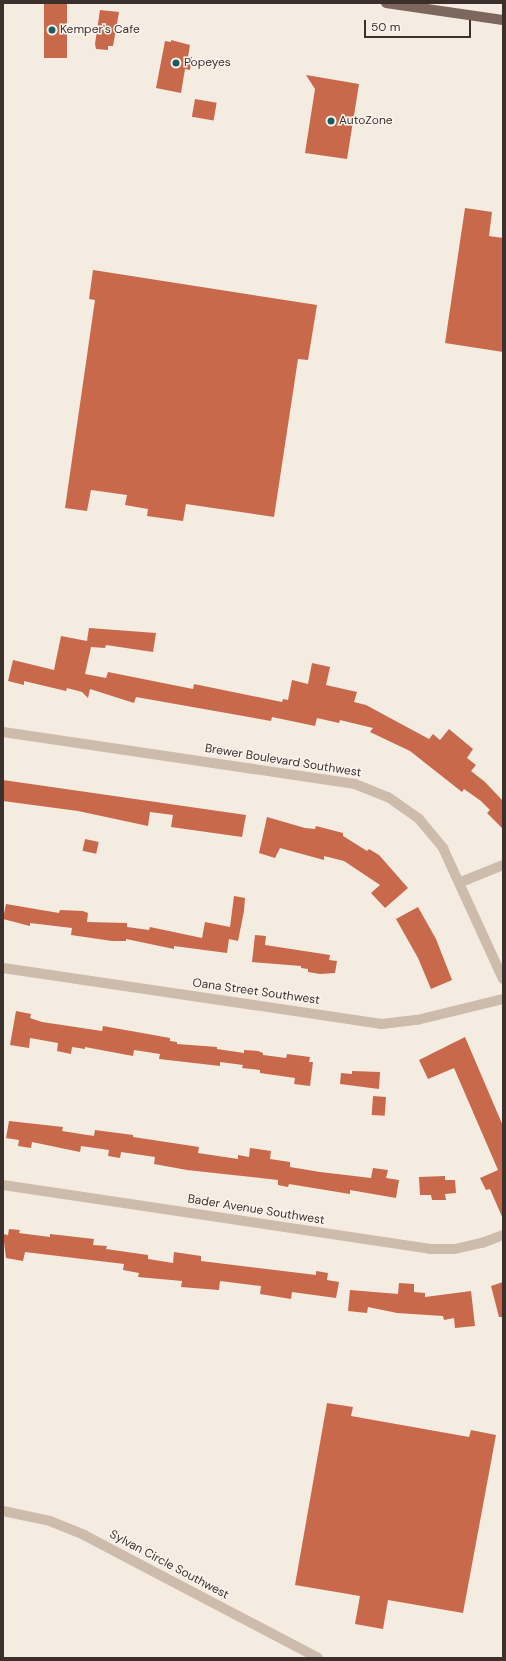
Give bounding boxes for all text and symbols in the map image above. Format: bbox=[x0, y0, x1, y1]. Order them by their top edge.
scale bar bbox=[366, 12, 473, 38]
text: 50 m bbox=[371, 19, 400, 35]
place label: Kemper's Cafe bbox=[60, 23, 140, 37]
marker: Kemper's Cafe bbox=[47, 25, 57, 35]
place label: Popeyes bbox=[184, 56, 231, 70]
marker: Popeyes bbox=[171, 58, 181, 68]
place label: AutoZone bbox=[339, 114, 393, 128]
marker: AutoZone bbox=[326, 116, 336, 126]
street label: Brewer Boulevard Southwest bbox=[204, 742, 362, 780]
street label: Oana Street Southwest bbox=[191, 976, 321, 1008]
street label: Bader Avenue Southwest bbox=[186, 1192, 326, 1228]
street label: Sylvan Circle Southwest bbox=[107, 1527, 231, 1603]

